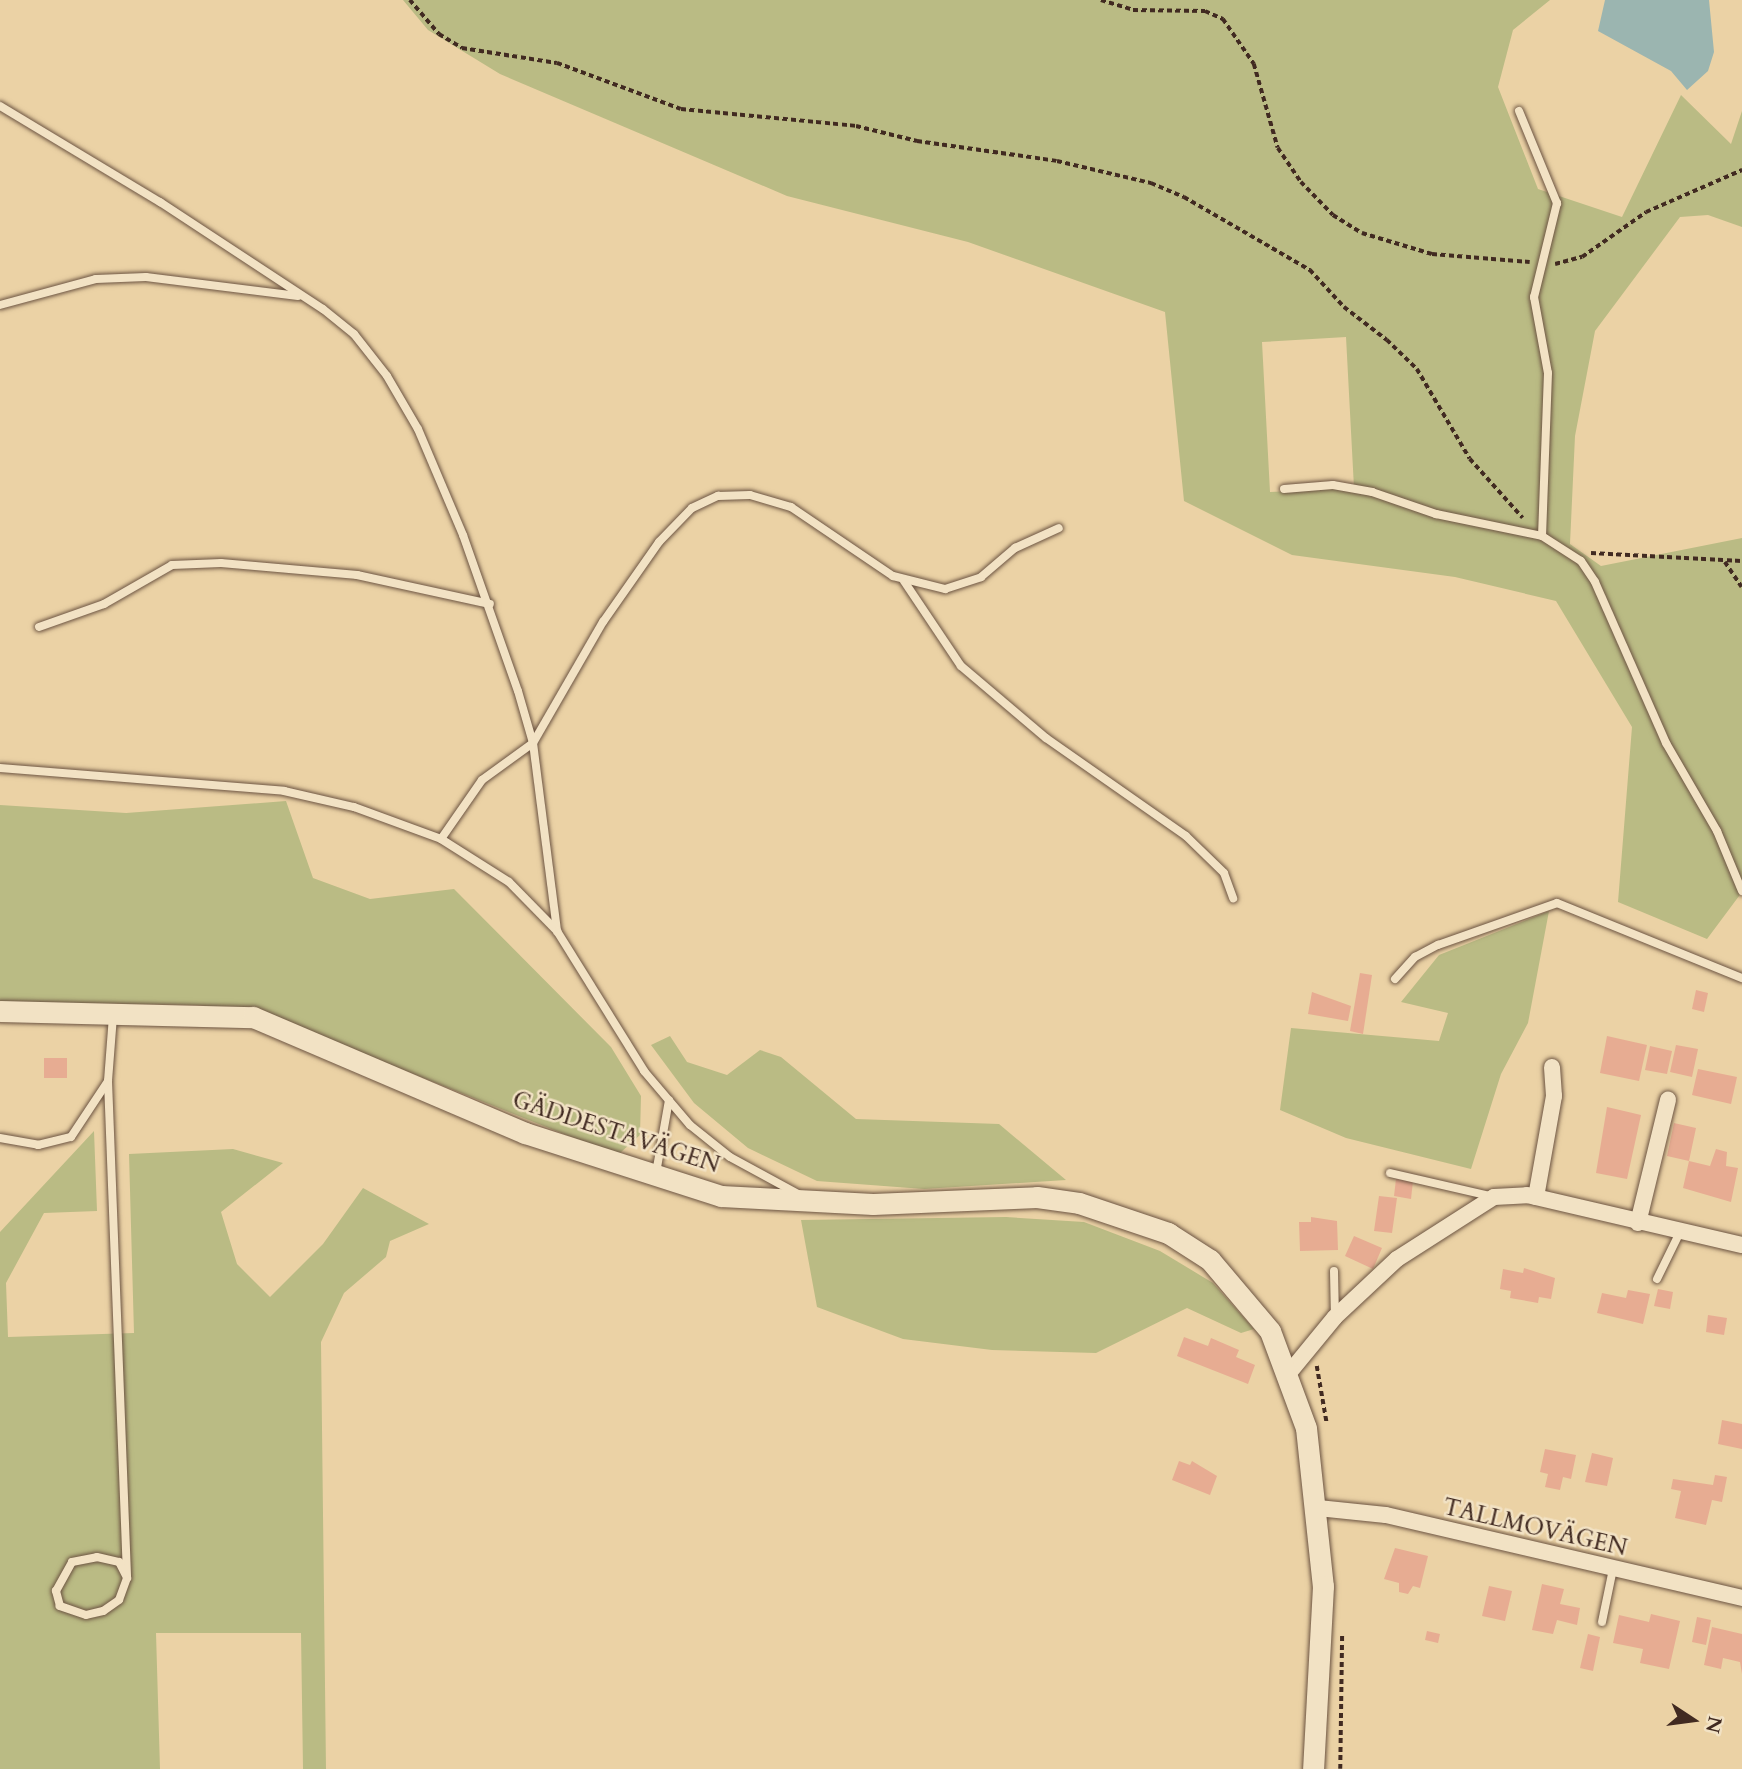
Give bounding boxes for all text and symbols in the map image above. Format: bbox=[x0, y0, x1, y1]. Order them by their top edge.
street label: GÄDDESTAVÄGEN bbox=[509, 1086, 723, 1180]
street label: TALLMOVÄGEN bbox=[1440, 1493, 1630, 1563]
north arrow bbox=[1658, 1685, 1728, 1755]
text: N bbox=[1699, 1714, 1728, 1736]

